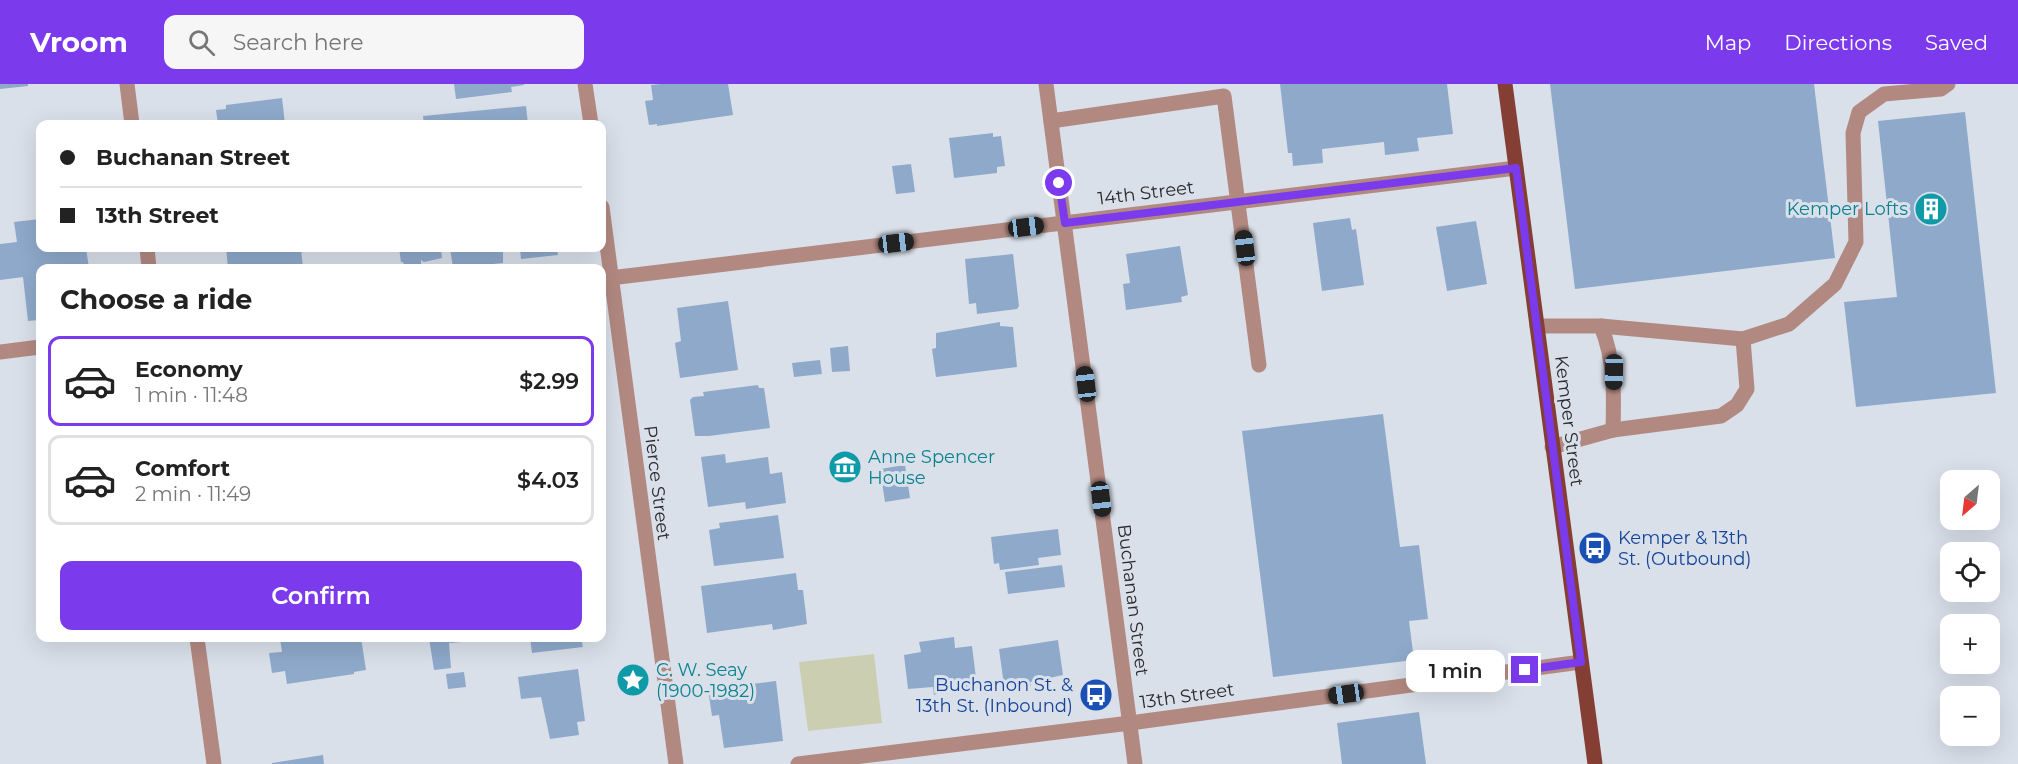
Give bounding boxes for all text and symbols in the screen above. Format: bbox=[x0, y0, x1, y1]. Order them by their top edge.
search box bbox=[164, 15, 584, 69]
text: Vroom bbox=[30, 25, 128, 59]
icon: search bbox=[185, 26, 218, 59]
text: Search here bbox=[233, 29, 364, 56]
text: Map bbox=[1705, 30, 1751, 55]
text: Directions bbox=[1784, 30, 1892, 55]
text: Saved bbox=[1925, 30, 1988, 55]
text: Buchanan Street bbox=[96, 144, 290, 171]
route start bbox=[1045, 169, 1072, 196]
street label: 14th Street bbox=[1097, 176, 1195, 210]
building icon: Kemper Lofts bbox=[1913, 191, 1949, 227]
place label: Kemper Lofts bbox=[1787, 198, 1908, 220]
text: 13th Street bbox=[96, 202, 219, 229]
car bbox=[1007, 216, 1045, 238]
car bbox=[1234, 229, 1256, 267]
car bbox=[877, 232, 915, 254]
text: Choose a ride bbox=[60, 283, 252, 316]
icon: car bbox=[63, 354, 117, 408]
street label: Kemper Street bbox=[1550, 354, 1588, 488]
car bbox=[1605, 354, 1623, 390]
text: Economy bbox=[135, 356, 243, 383]
car bbox=[1075, 365, 1097, 403]
text: $2.99 bbox=[519, 368, 579, 395]
text: 1 min · 11:48 bbox=[135, 383, 248, 407]
street label: Pierce Street bbox=[639, 424, 675, 542]
place label: Anne Spencer House bbox=[868, 446, 995, 489]
museum icon: Anne Spencer House bbox=[827, 449, 863, 485]
icon: car bbox=[63, 453, 117, 507]
text: Comfort bbox=[135, 455, 230, 482]
text: $4.03 bbox=[517, 467, 579, 494]
north arrow bbox=[1940, 470, 2000, 530]
map controls bbox=[1940, 470, 2000, 746]
car bbox=[1090, 480, 1112, 518]
text: 2 min · 11:49 bbox=[135, 482, 251, 506]
street label: Buchanan Street bbox=[1113, 523, 1153, 677]
place label: Kemper & 13th St. (Outbound) bbox=[1618, 527, 1751, 570]
bus stop icon: Kemper & 13th St. (Outbound) bbox=[1577, 530, 1613, 566]
button: locate bbox=[1940, 542, 2000, 602]
button: Confirm bbox=[60, 561, 582, 630]
button: + bbox=[1940, 614, 2000, 674]
callout: 1 min bbox=[1405, 649, 1504, 691]
route end bbox=[1511, 656, 1538, 683]
place label: C. W. Seay (1900-1982) bbox=[656, 659, 755, 702]
text: 1 min bbox=[1429, 659, 1482, 683]
place icon: C. W. Seay (1900-1982) bbox=[615, 662, 651, 698]
place label: Buchanon St. & 13th St. (Inbound) bbox=[916, 674, 1073, 717]
bus stop icon: Buchanon St. & 13th St. (Inbound) bbox=[1078, 677, 1114, 713]
street label: 13th Street bbox=[1138, 678, 1236, 714]
car bbox=[1327, 683, 1365, 705]
button: − bbox=[1940, 686, 2000, 746]

